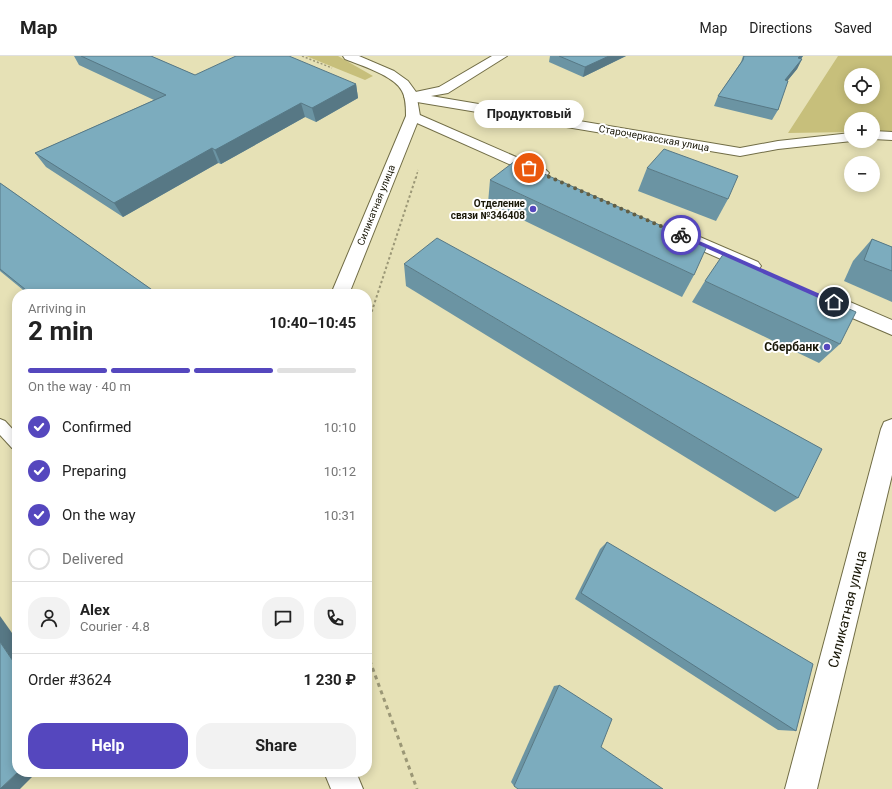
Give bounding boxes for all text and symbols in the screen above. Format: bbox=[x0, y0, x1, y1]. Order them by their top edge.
text: Map bbox=[20, 16, 58, 39]
text: Map bbox=[700, 20, 727, 36]
text: Directions bbox=[749, 20, 812, 36]
text: Saved bbox=[834, 20, 872, 36]
map controls bbox=[844, 68, 880, 192]
button: locate bbox=[844, 68, 880, 104]
callout: Продуктовый bbox=[474, 100, 584, 128]
text: Продуктовый bbox=[487, 106, 571, 121]
button: + bbox=[844, 112, 880, 148]
street label: Старочеркасская улица bbox=[598, 123, 710, 153]
pin bbox=[512, 151, 546, 185]
button: − bbox=[844, 156, 880, 192]
icon: bag bbox=[518, 157, 540, 179]
street label: Силикатная улица bbox=[355, 163, 397, 247]
place label: Отделение связи №346408 bbox=[451, 198, 526, 221]
marker: Отделение связи №346408 bbox=[528, 204, 538, 214]
courier bbox=[661, 215, 701, 255]
icon: bike bbox=[670, 224, 692, 246]
pin bbox=[817, 285, 851, 319]
icon: home bbox=[823, 291, 845, 313]
text: Arriving in bbox=[28, 301, 86, 316]
text: 10:40–10:45 bbox=[269, 314, 356, 332]
text: 2 min bbox=[28, 316, 93, 346]
place label: Сбербанк bbox=[764, 340, 819, 354]
marker: Сбербанк bbox=[822, 342, 832, 352]
text: On the way · 40 m bbox=[28, 379, 131, 394]
icon: check bbox=[28, 416, 50, 438]
text: Confirmed bbox=[62, 418, 132, 436]
text: 10:10 bbox=[324, 420, 356, 435]
icon: check bbox=[28, 460, 50, 482]
text: Preparing bbox=[62, 462, 126, 480]
text: 10:12 bbox=[324, 464, 356, 479]
icon: check bbox=[28, 504, 50, 526]
text: On the way bbox=[62, 506, 136, 524]
text: 10:31 bbox=[324, 508, 356, 523]
street label: Силикатная улица bbox=[825, 549, 869, 669]
text: Delivered bbox=[62, 550, 124, 568]
button: person bbox=[28, 597, 70, 639]
button: chat bbox=[262, 597, 304, 639]
button: phone bbox=[314, 597, 356, 639]
text: Alex bbox=[80, 601, 110, 619]
text: Courier · 4.8 bbox=[80, 619, 150, 634]
text: Order #3624 bbox=[28, 671, 111, 689]
text: 1 230 ₽ bbox=[304, 671, 356, 689]
button: Help bbox=[28, 723, 188, 769]
button: Share bbox=[196, 723, 356, 769]

